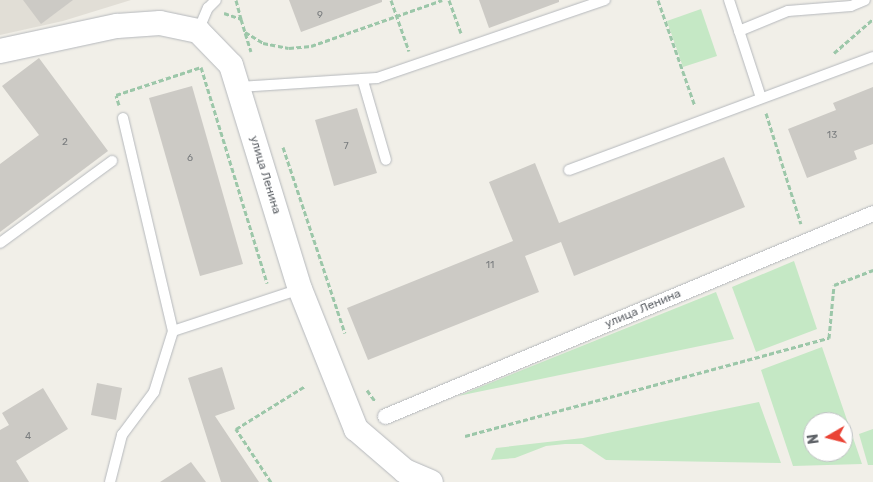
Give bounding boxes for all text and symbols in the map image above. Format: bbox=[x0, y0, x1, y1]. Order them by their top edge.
house number: 9 bbox=[317, 10, 323, 22]
house number: 13 bbox=[827, 130, 837, 142]
street label: улица Ленина bbox=[246, 134, 284, 216]
house number: 2 bbox=[62, 137, 68, 149]
house number: 7 bbox=[343, 141, 349, 153]
house number: 6 bbox=[187, 153, 193, 165]
house number: 11 bbox=[486, 260, 494, 272]
street label: улица Ленина bbox=[603, 287, 683, 331]
north arrow bbox=[803, 412, 853, 462]
house number: 4 bbox=[25, 431, 31, 443]
text: N bbox=[805, 433, 823, 445]

